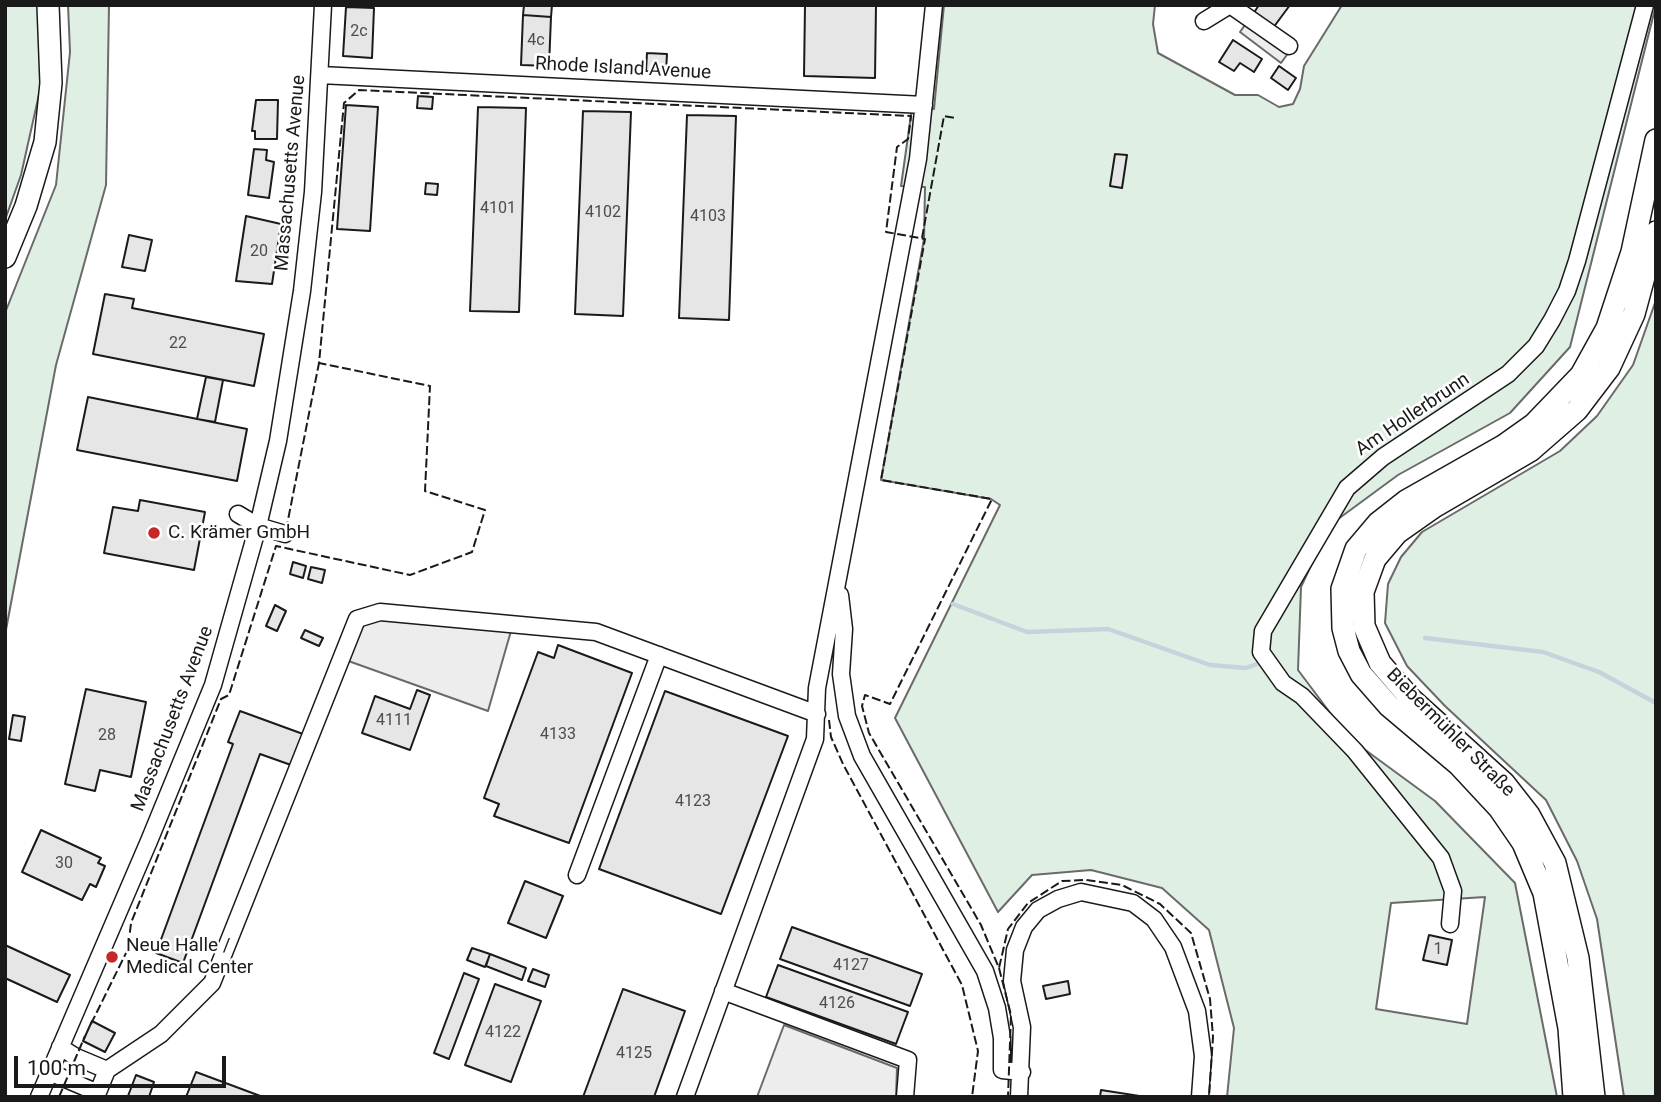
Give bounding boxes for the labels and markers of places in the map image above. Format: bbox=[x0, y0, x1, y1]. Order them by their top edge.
place label: C. Krämer GmbH bbox=[168, 522, 310, 544]
marker: C. Krämer GmbH bbox=[146, 525, 162, 541]
place label: Neue Halle / Medical Center bbox=[126, 935, 253, 979]
marker: Neue Halle / Medical Center bbox=[104, 949, 120, 965]

